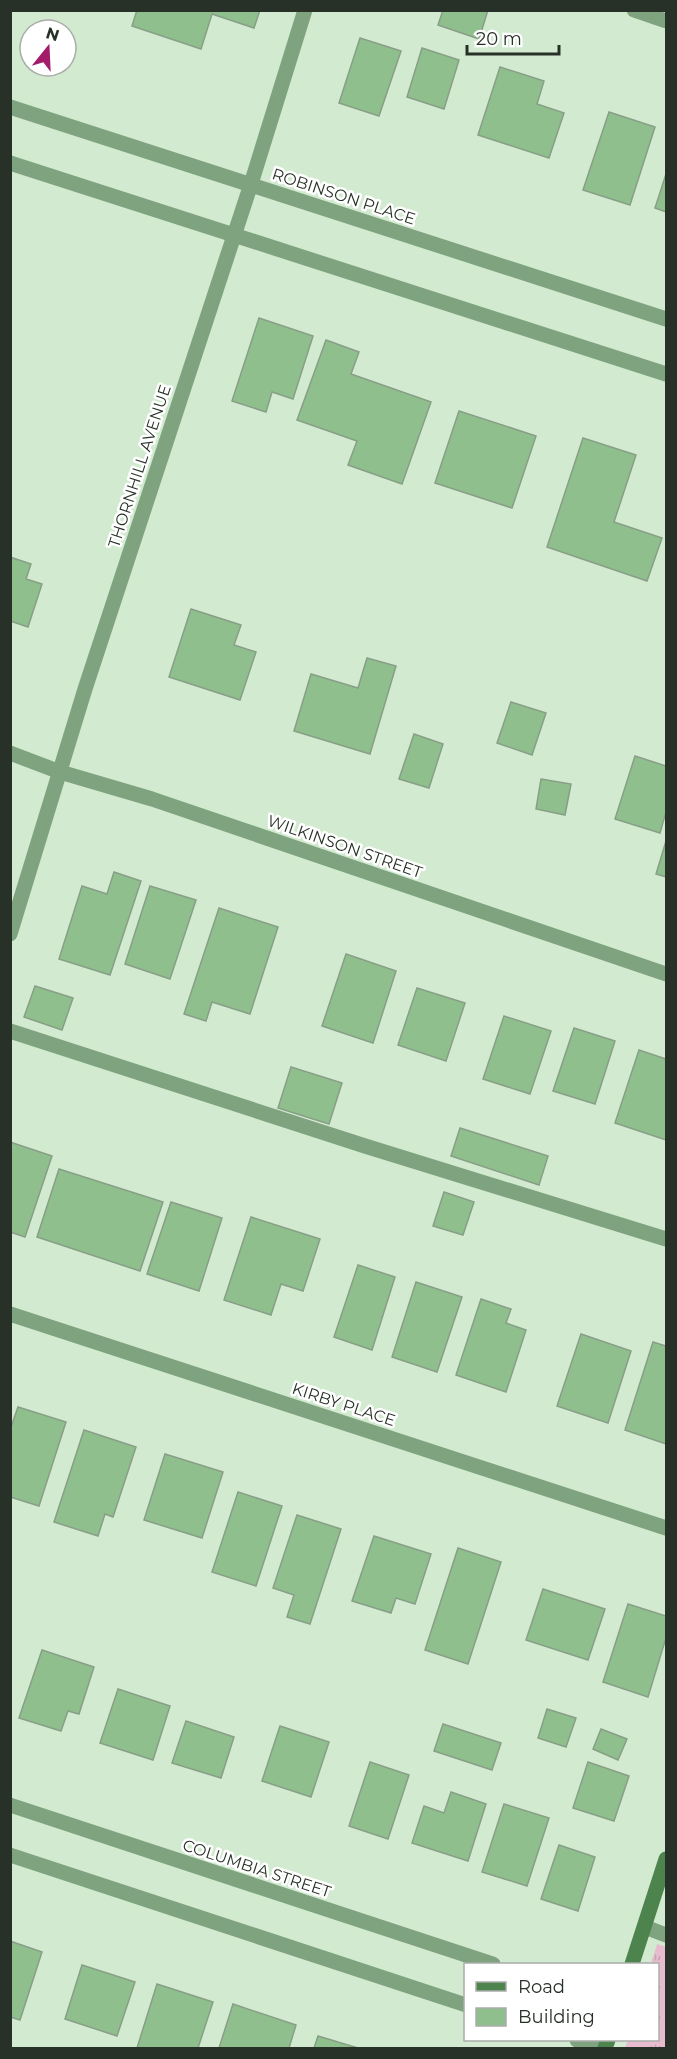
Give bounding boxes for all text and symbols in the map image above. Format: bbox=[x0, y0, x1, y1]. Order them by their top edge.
north arrow bbox=[18, 18, 78, 78]
scale bar bbox=[467, 18, 558, 56]
text: N bbox=[43, 23, 62, 45]
text: 20 m bbox=[476, 28, 522, 50]
street label: ROBINSON PLACE bbox=[270, 164, 418, 229]
street label: THORNHILL AVENUE bbox=[104, 382, 175, 550]
street label: WILKINSON STREET bbox=[265, 811, 426, 882]
street label: KIRBY PLACE bbox=[290, 1379, 398, 1430]
street label: COLUMBIA STREET bbox=[180, 1835, 334, 1902]
legend bbox=[464, 1963, 659, 2041]
text: Road bbox=[518, 1976, 565, 1998]
text: Building bbox=[518, 2006, 595, 2028]

